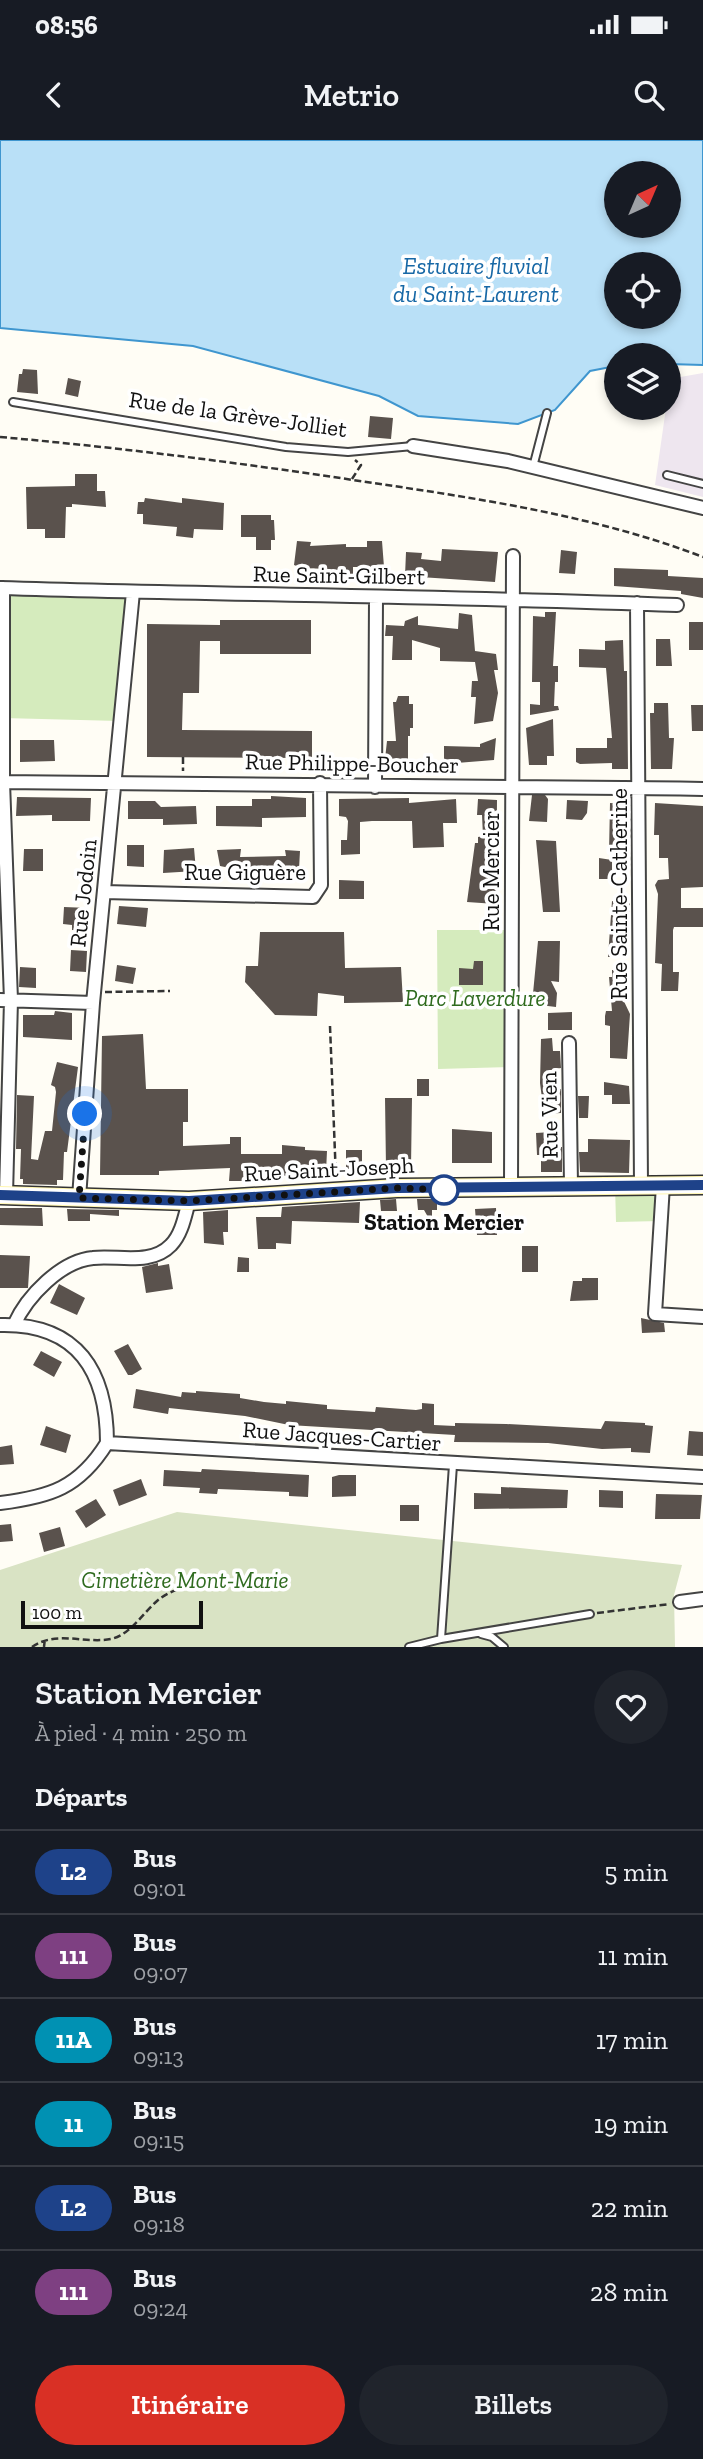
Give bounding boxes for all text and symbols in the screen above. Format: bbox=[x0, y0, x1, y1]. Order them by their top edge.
text: 08:56 bbox=[35, 9, 98, 41]
icon: back bbox=[35, 76, 73, 114]
text: Metrio bbox=[304, 76, 399, 114]
icon: search bbox=[630, 76, 668, 114]
north arrow bbox=[604, 161, 681, 238]
map controls bbox=[604, 161, 681, 420]
water label: Estuaire fluvial du Saint-Laurent bbox=[393, 251, 559, 308]
button: locate bbox=[604, 252, 681, 329]
button: layers bbox=[604, 343, 681, 420]
street label: Rue de la Grève-Jolliet bbox=[127, 385, 349, 443]
street label: Rue Saint-Gilbert bbox=[253, 559, 426, 591]
street label: Rue Philippe-Boucher bbox=[245, 747, 459, 779]
street label: Rue Sainte-Catherine bbox=[605, 788, 633, 1000]
street label: Rue Mercier bbox=[477, 811, 505, 931]
street label: Rue Jodoin bbox=[63, 838, 103, 948]
street label: Rue Giguère bbox=[184, 858, 306, 886]
park label: Parc Laverdure bbox=[404, 984, 546, 1012]
street label: Rue Vien bbox=[534, 1071, 564, 1159]
your location bbox=[67, 1096, 102, 1131]
street label: Rue Saint-Joseph bbox=[243, 1151, 415, 1187]
marker: Station Mercier bbox=[429, 1175, 459, 1205]
place label: Station Mercier bbox=[364, 1208, 524, 1236]
street label: Rue Jacques-Cartier bbox=[242, 1415, 442, 1457]
park label: Cimetière Mont-Marie bbox=[81, 1566, 289, 1594]
scale bar bbox=[21, 1598, 203, 1630]
text: 100 m bbox=[32, 1601, 82, 1624]
button: heart bbox=[594, 1670, 668, 1744]
text: Station Mercier bbox=[35, 1673, 262, 1712]
text: À pied · 4 min · 250 m bbox=[35, 1719, 247, 1747]
text: Départs bbox=[35, 1781, 127, 1813]
text: Bus bbox=[133, 1842, 176, 1874]
text: 5 min bbox=[604, 1856, 668, 1888]
text: L2 bbox=[60, 1857, 87, 1886]
text: 09:01 bbox=[133, 1874, 186, 1902]
text: Bus bbox=[133, 1926, 176, 1958]
text: 11 min bbox=[597, 1940, 668, 1972]
text: 111 bbox=[59, 1941, 88, 1970]
text: 09:07 bbox=[133, 1958, 188, 1986]
text: Bus bbox=[133, 2010, 176, 2042]
text: 17 min bbox=[596, 2024, 668, 2056]
text: 11A bbox=[56, 2025, 91, 2054]
text: 09:13 bbox=[133, 2042, 184, 2070]
text: Bus bbox=[133, 2094, 176, 2126]
text: 19 min bbox=[594, 2108, 668, 2140]
text: 11 bbox=[64, 2109, 83, 2138]
text: 09:15 bbox=[133, 2126, 184, 2154]
text: Bus bbox=[133, 2178, 176, 2210]
text: 22 min bbox=[591, 2192, 668, 2224]
text: L2 bbox=[60, 2193, 87, 2222]
text: 09:18 bbox=[133, 2210, 185, 2238]
text: Bus bbox=[133, 2262, 176, 2294]
text: 28 min bbox=[590, 2276, 668, 2308]
text: 111 bbox=[59, 2277, 88, 2306]
text: 09:24 bbox=[133, 2294, 188, 2322]
button: Itinéraire bbox=[35, 2365, 345, 2445]
button: Billets bbox=[359, 2365, 668, 2445]

